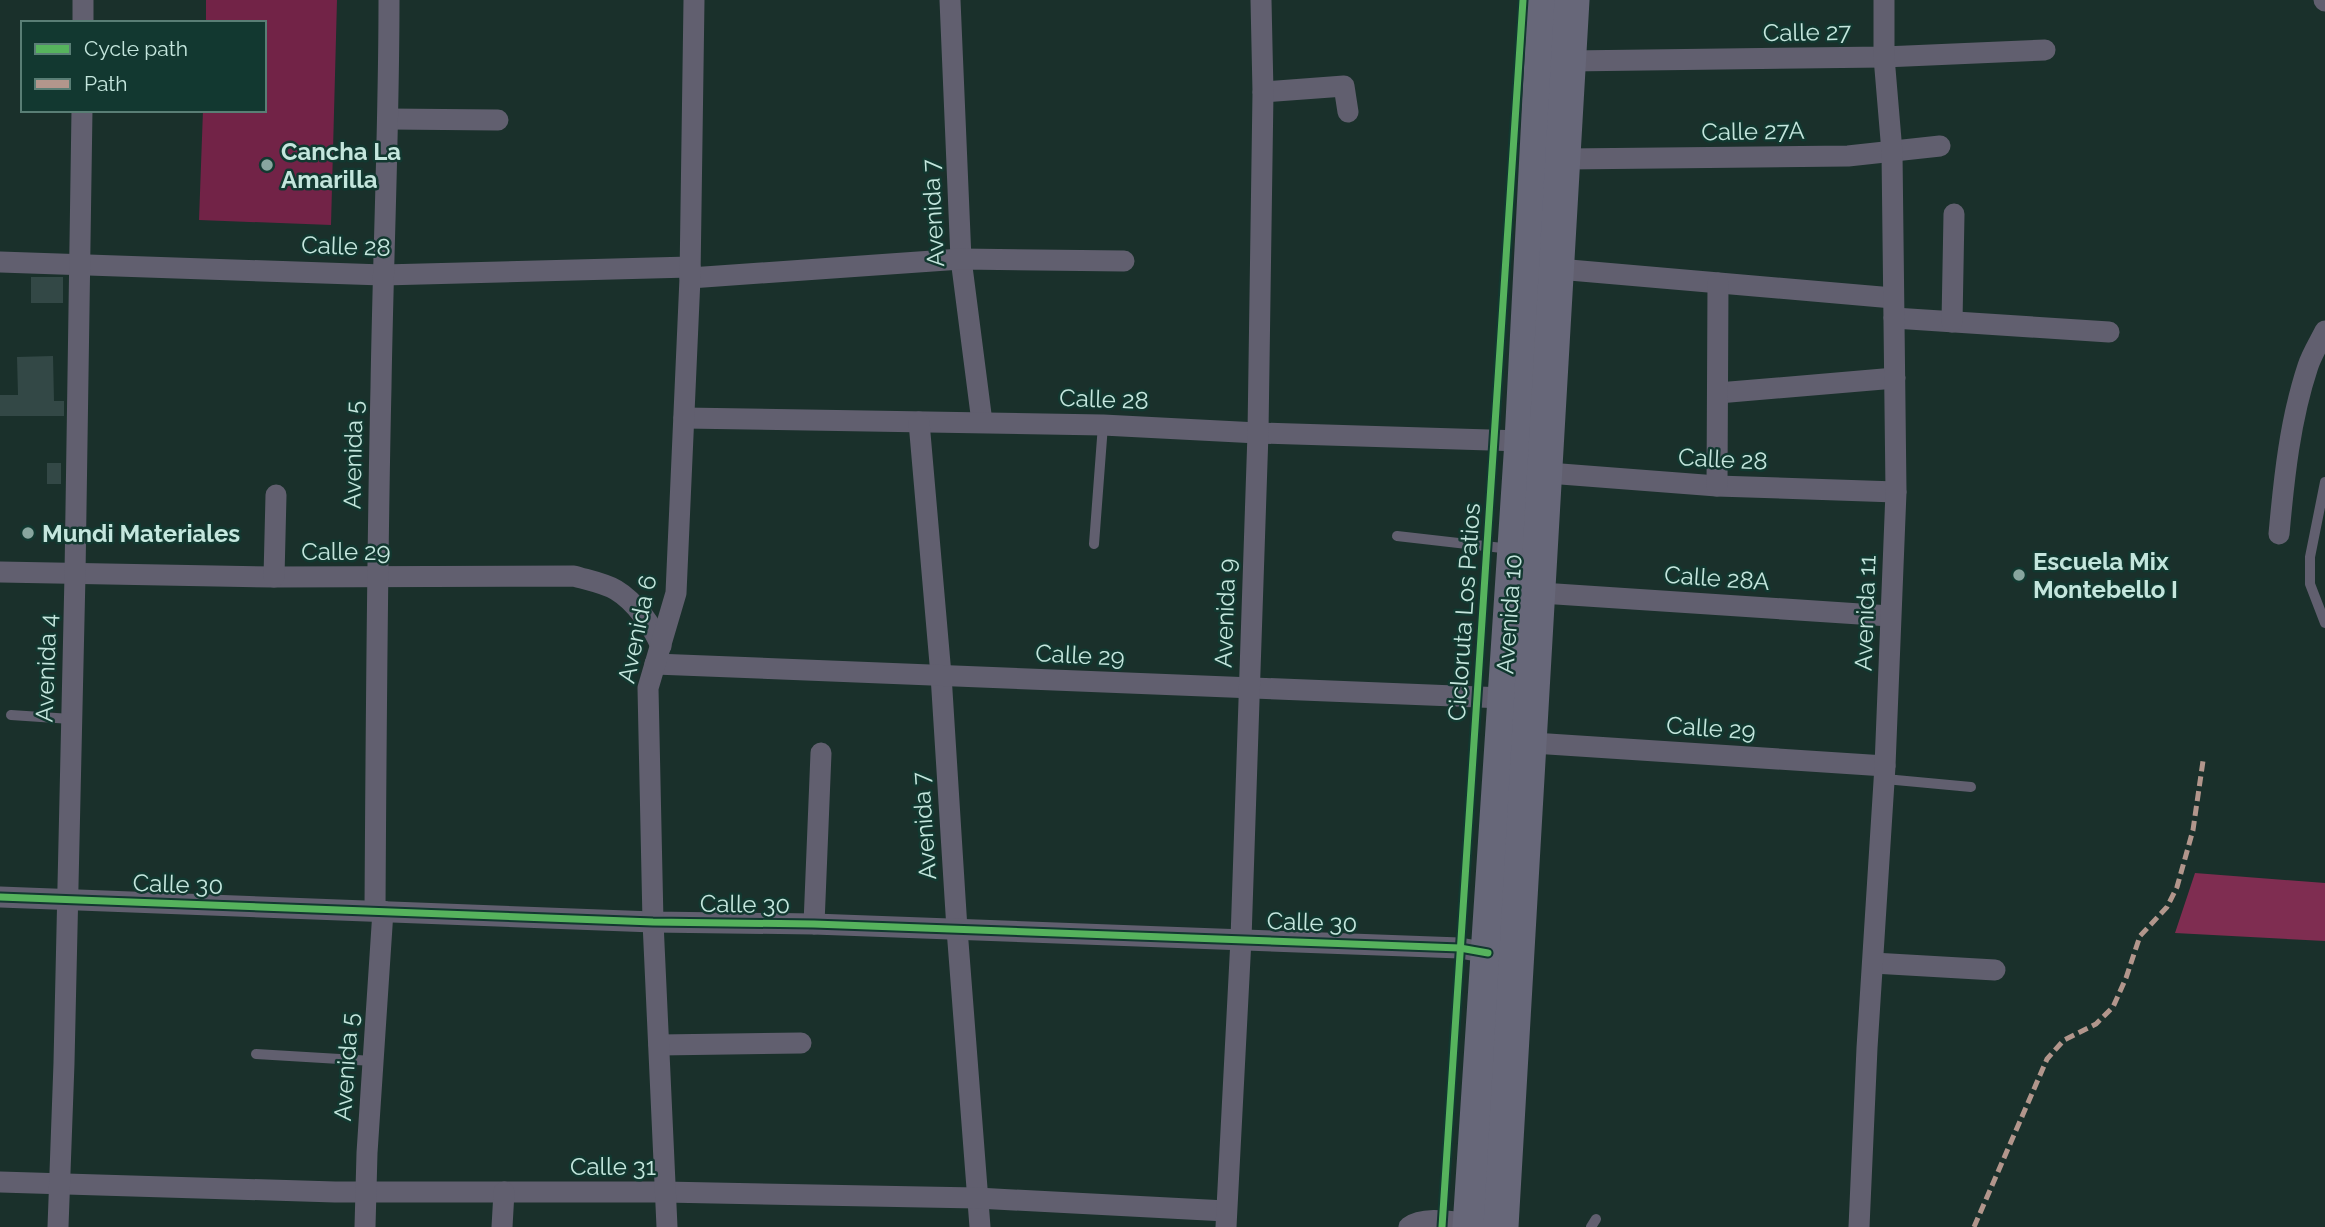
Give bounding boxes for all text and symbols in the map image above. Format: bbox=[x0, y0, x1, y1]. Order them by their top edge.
street label: Calle 27 bbox=[1763, 17, 1851, 47]
legend bbox=[21, 21, 266, 112]
text: Cycle path bbox=[84, 36, 188, 61]
text: Path bbox=[84, 71, 128, 96]
street label: Calle 27A bbox=[1701, 116, 1805, 146]
place label: Cancha La Amarilla bbox=[281, 137, 401, 194]
marker: Cancha La Amarilla bbox=[259, 157, 275, 173]
street label: Avenida 7 bbox=[916, 158, 950, 268]
street label: Calle 28 bbox=[301, 230, 391, 262]
street label: Calle 28 bbox=[1059, 383, 1149, 415]
street label: Avenida 5 bbox=[338, 401, 368, 509]
street label: Calle 28 bbox=[1678, 442, 1768, 476]
street label: Cicloruta Los Patios bbox=[1442, 502, 1486, 722]
place label: Mundi Materiales bbox=[42, 519, 240, 548]
marker: Mundi Materiales bbox=[20, 525, 36, 541]
street label: Calle 29 bbox=[301, 537, 391, 566]
place label: Escuela Mix Montebello I bbox=[2033, 547, 2178, 604]
street label: Avenida 10 bbox=[1490, 553, 1528, 675]
street label: Avenida 11 bbox=[1848, 555, 1882, 671]
street label: Avenida 9 bbox=[1209, 558, 1241, 668]
street label: Calle 28A bbox=[1663, 560, 1771, 596]
marker: Escuela Mix Montebello I bbox=[2011, 567, 2027, 583]
street label: Avenida 6 bbox=[611, 572, 663, 686]
street label: Avenida 4 bbox=[30, 613, 62, 723]
street label: Calle 29 bbox=[1035, 638, 1125, 672]
street label: Calle 29 bbox=[1665, 710, 1757, 746]
street label: Avenida 7 bbox=[906, 771, 942, 881]
street label: Calle 30 bbox=[132, 868, 224, 900]
street label: Calle 30 bbox=[700, 889, 790, 919]
street label: Calle 30 bbox=[1266, 906, 1358, 938]
street label: Avenida 5 bbox=[328, 1012, 364, 1122]
street label: Calle 31 bbox=[570, 1152, 656, 1181]

